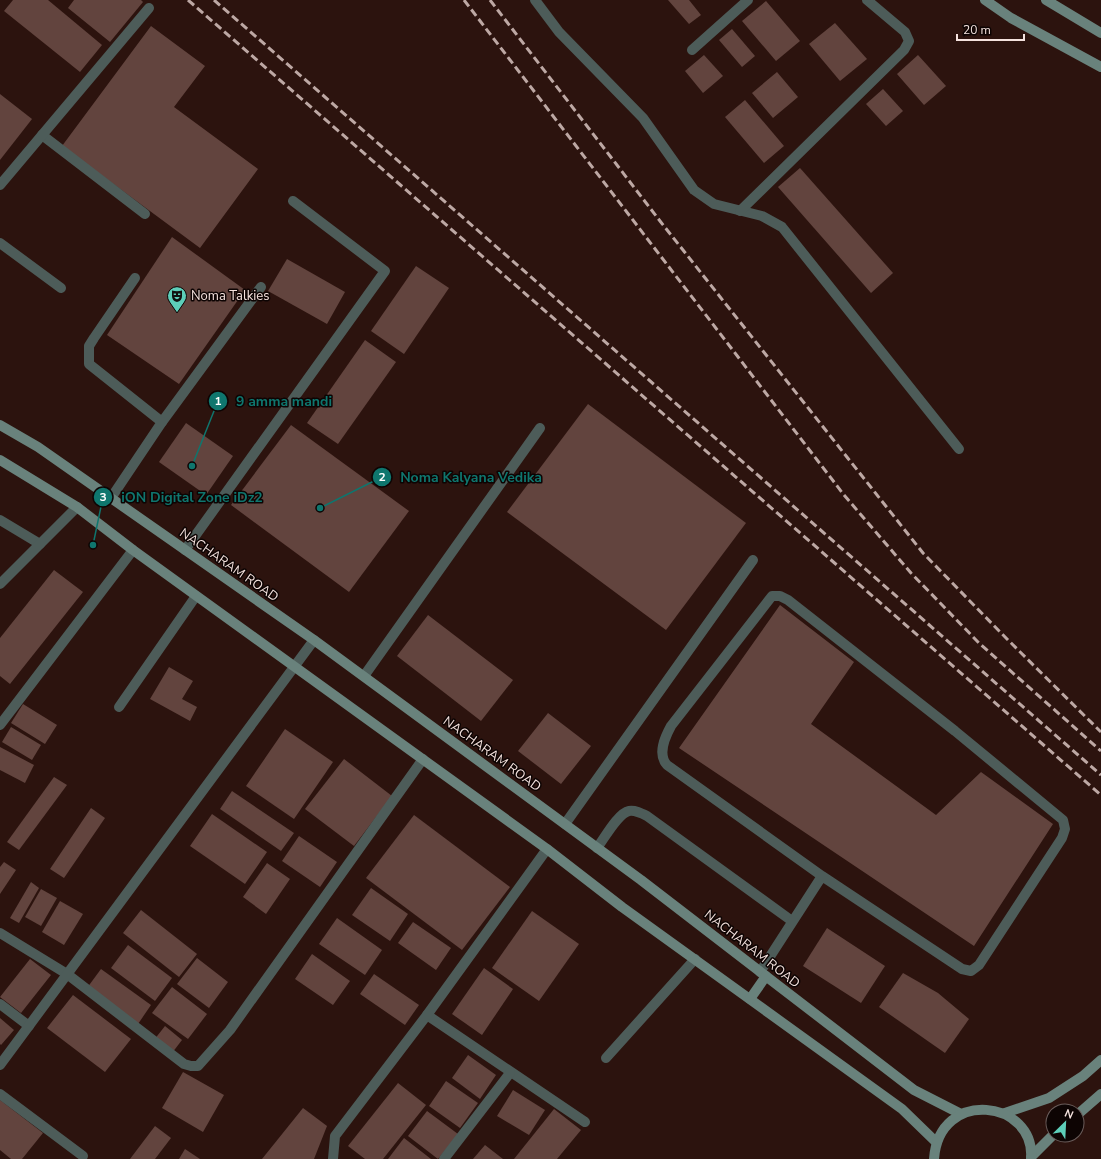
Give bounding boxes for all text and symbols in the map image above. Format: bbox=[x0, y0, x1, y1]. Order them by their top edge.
scale bar bbox=[957, 16, 1024, 42]
text: 20 m bbox=[963, 22, 991, 38]
theatre icon: Noma Talkies bbox=[166, 285, 188, 313]
place label: Noma Talkies bbox=[191, 287, 269, 305]
callout: 9 amma mandi bbox=[208, 388, 340, 414]
text: 9 amma mandi bbox=[236, 392, 332, 411]
text: 1 bbox=[214, 393, 222, 409]
callout: Noma Kalyana Vedika bbox=[372, 464, 550, 490]
text: Noma Kalyana Vedika bbox=[400, 468, 542, 487]
text: 2 bbox=[378, 469, 386, 485]
callout: iON Digital Zone iDz2 bbox=[93, 484, 271, 510]
text: iON Digital Zone iDz2 bbox=[121, 488, 263, 507]
text: 3 bbox=[99, 489, 107, 505]
street label: NACHARAM ROAD bbox=[176, 524, 282, 606]
street label: NACHARAM ROAD bbox=[439, 712, 545, 796]
street label: NACHARAM ROAD bbox=[700, 906, 804, 992]
north arrow bbox=[1045, 1103, 1085, 1143]
text: N bbox=[1062, 1106, 1076, 1123]

